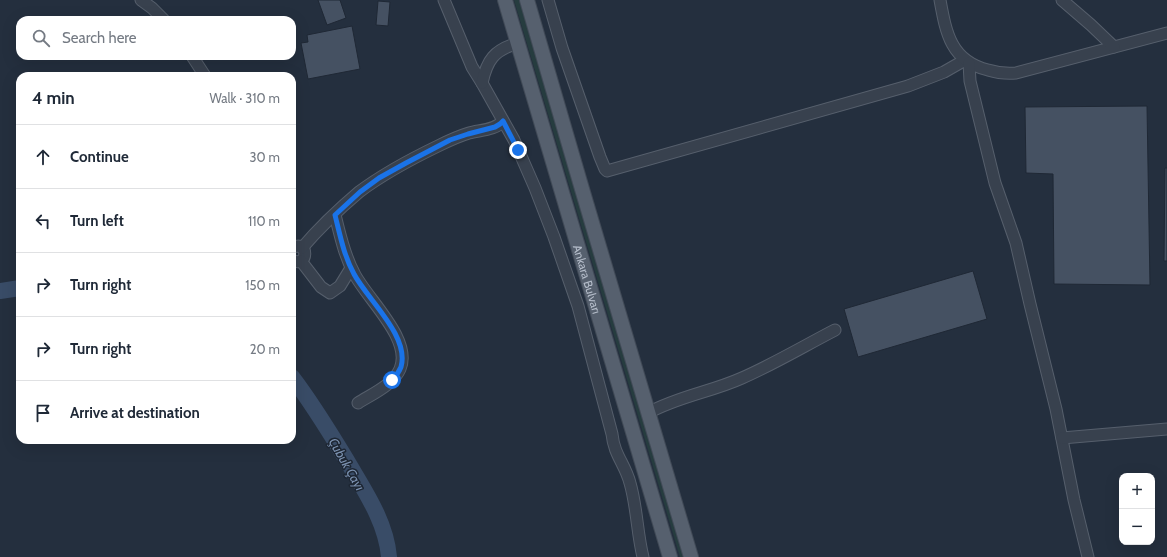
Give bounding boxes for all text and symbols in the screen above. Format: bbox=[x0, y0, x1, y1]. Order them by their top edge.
search box bbox=[16, 16, 296, 60]
icon: search bbox=[30, 27, 52, 49]
text: Search here bbox=[62, 29, 137, 47]
text: 4 min bbox=[32, 88, 75, 108]
text: Walk · 310 m bbox=[209, 90, 280, 106]
route end bbox=[509, 141, 527, 159]
icon: ahead bbox=[32, 146, 54, 168]
text: Continue bbox=[70, 148, 129, 166]
text: 30 m bbox=[250, 149, 280, 165]
icon: left bbox=[32, 210, 54, 232]
text: Turn left bbox=[70, 212, 124, 230]
text: 110 m bbox=[248, 213, 280, 229]
street label: Ankara Bulvarı bbox=[570, 243, 605, 315]
icon: right bbox=[32, 274, 54, 296]
text: Turn right bbox=[70, 276, 131, 294]
text: 150 m bbox=[245, 277, 280, 293]
icon: right bbox=[32, 338, 54, 360]
text: Turn right bbox=[70, 340, 131, 358]
text: 20 m bbox=[250, 341, 280, 357]
route start bbox=[383, 371, 401, 389]
icon: arrive bbox=[32, 402, 54, 424]
text: Arrive at destination bbox=[70, 404, 200, 422]
water label: Çubuk Çayı bbox=[326, 435, 369, 493]
map controls bbox=[1119, 473, 1155, 545]
button: + bbox=[1119, 473, 1155, 509]
button: − bbox=[1119, 509, 1155, 545]

